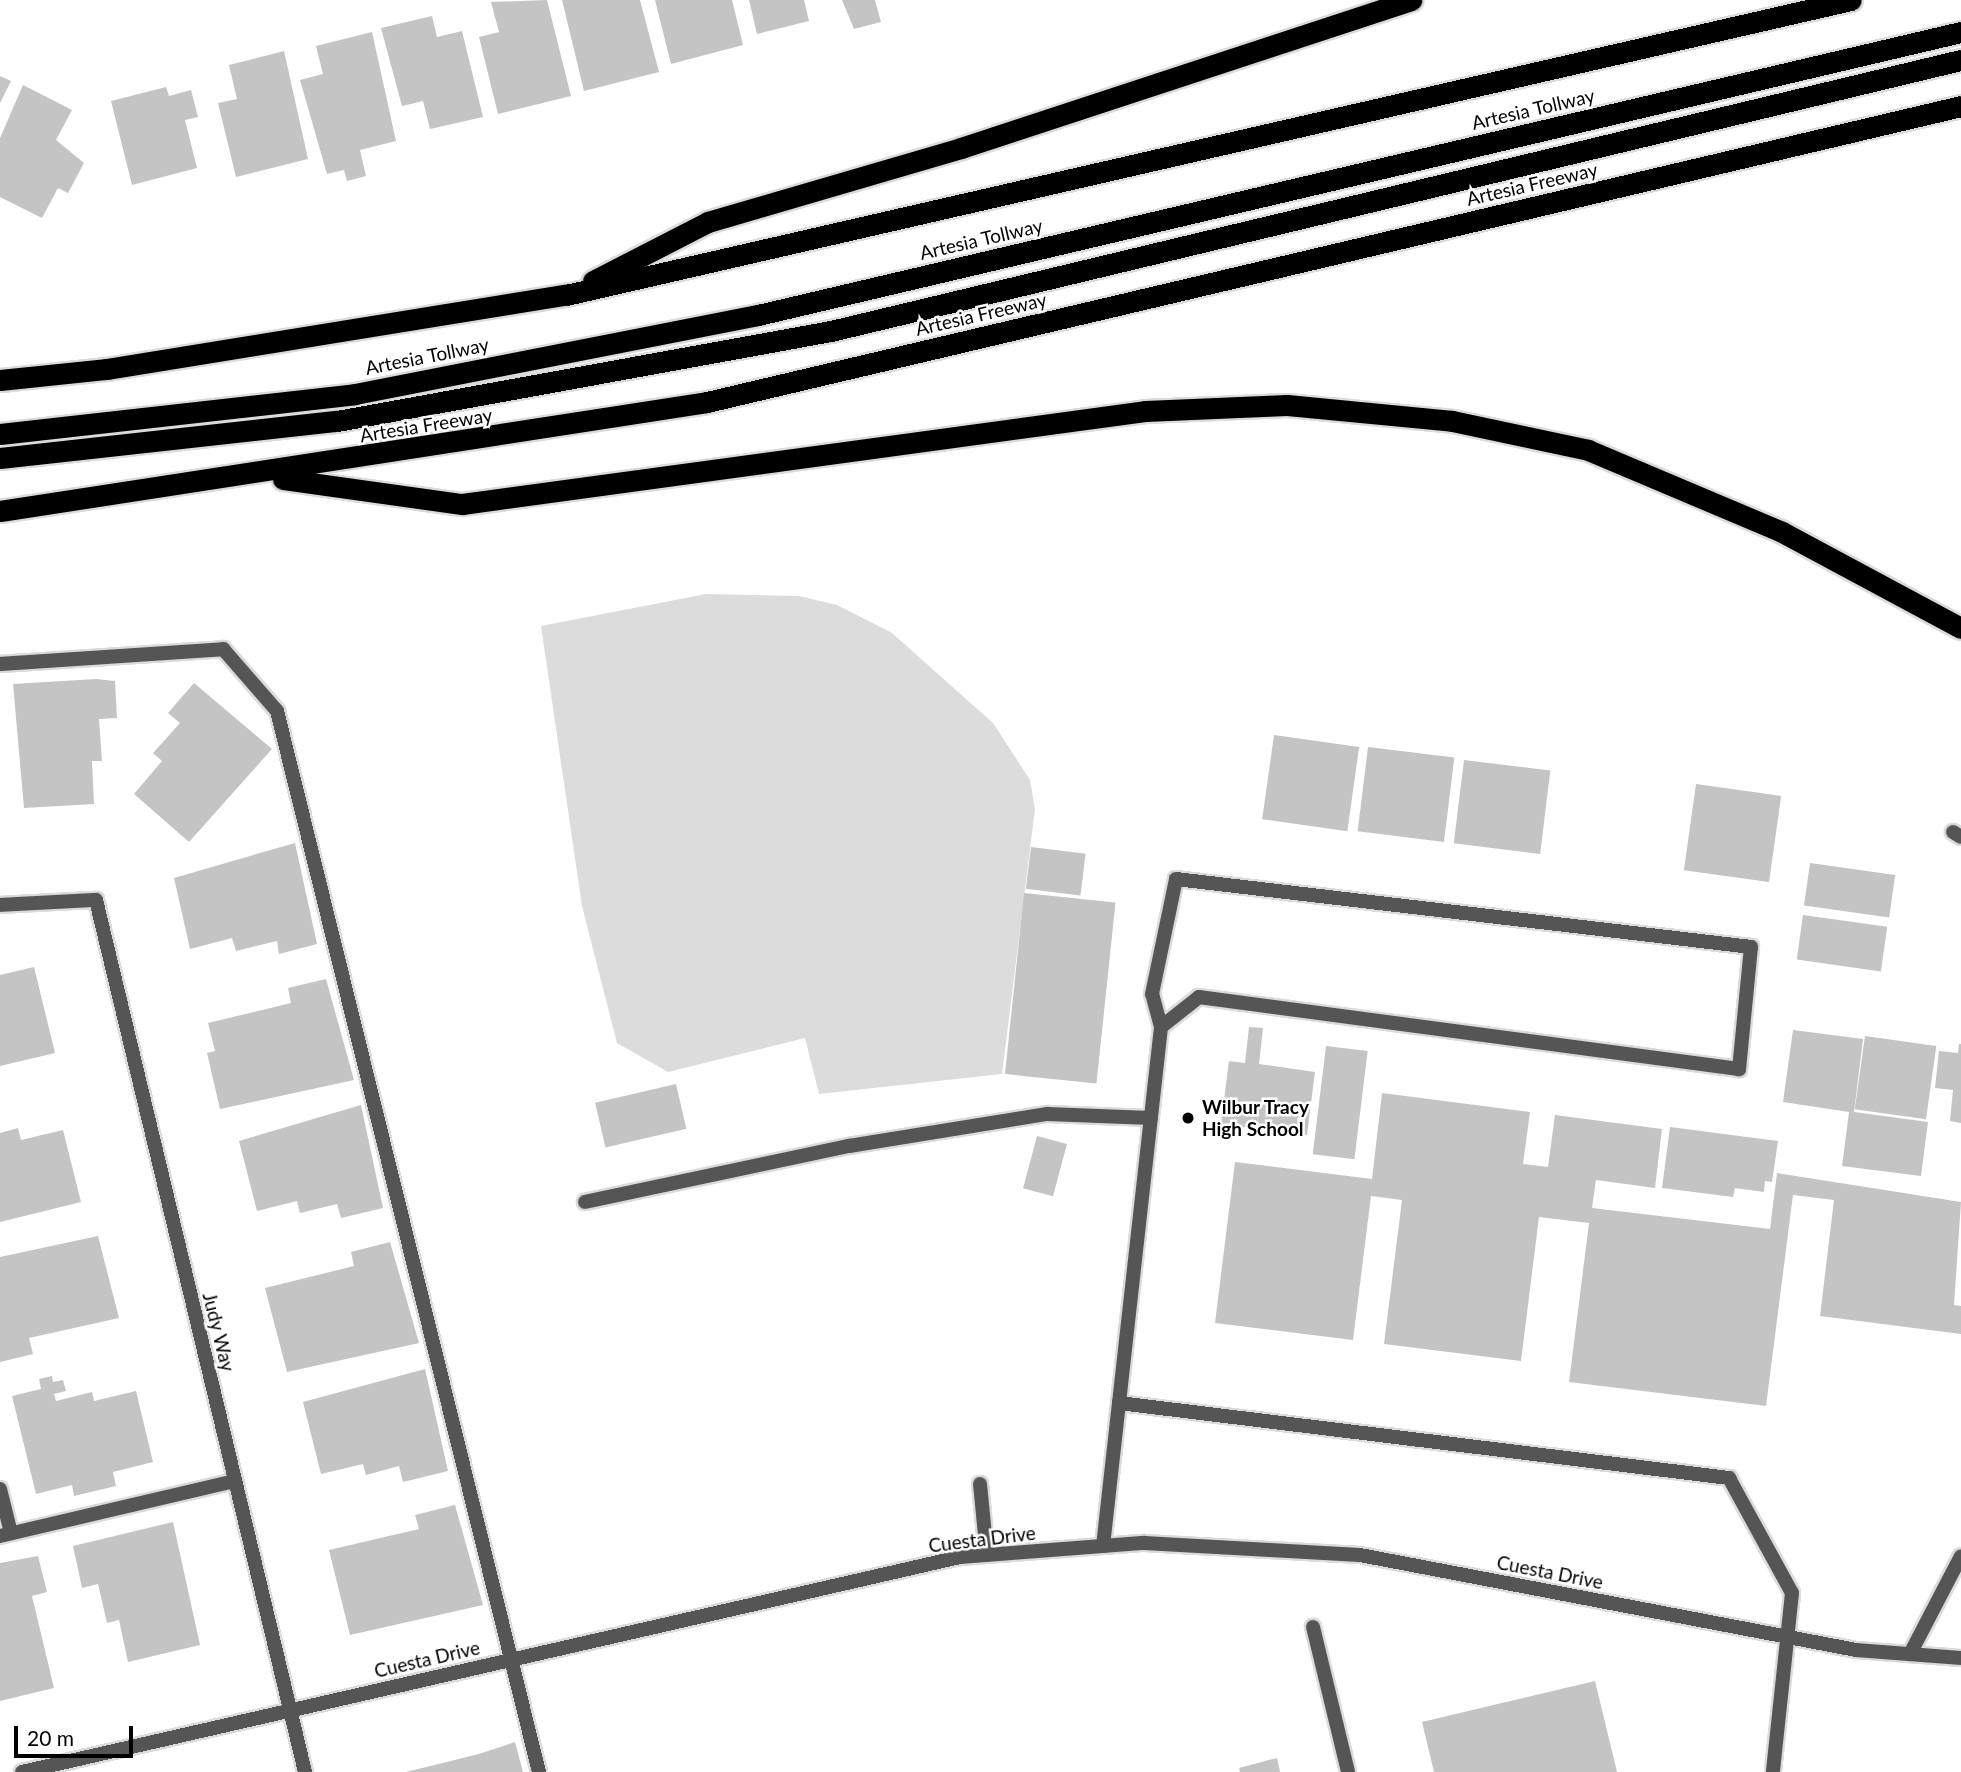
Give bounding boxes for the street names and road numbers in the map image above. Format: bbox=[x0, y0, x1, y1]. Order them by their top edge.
street label: Artesia Tollway bbox=[1469, 84, 1597, 134]
street label: Artesia Freeway bbox=[1464, 158, 1600, 210]
street label: Artesia Tollway bbox=[917, 214, 1045, 264]
street label: Artesia Freeway bbox=[913, 288, 1049, 340]
street label: Artesia Tollway bbox=[363, 333, 491, 379]
street label: Artesia Freeway bbox=[358, 403, 494, 447]
street label: Judy Way bbox=[198, 1290, 240, 1374]
street label: Cuesta Drive bbox=[927, 1521, 1037, 1557]
street label: Cuesta Drive bbox=[1495, 1551, 1605, 1593]
street label: Cuesta Drive bbox=[372, 1636, 482, 1682]

